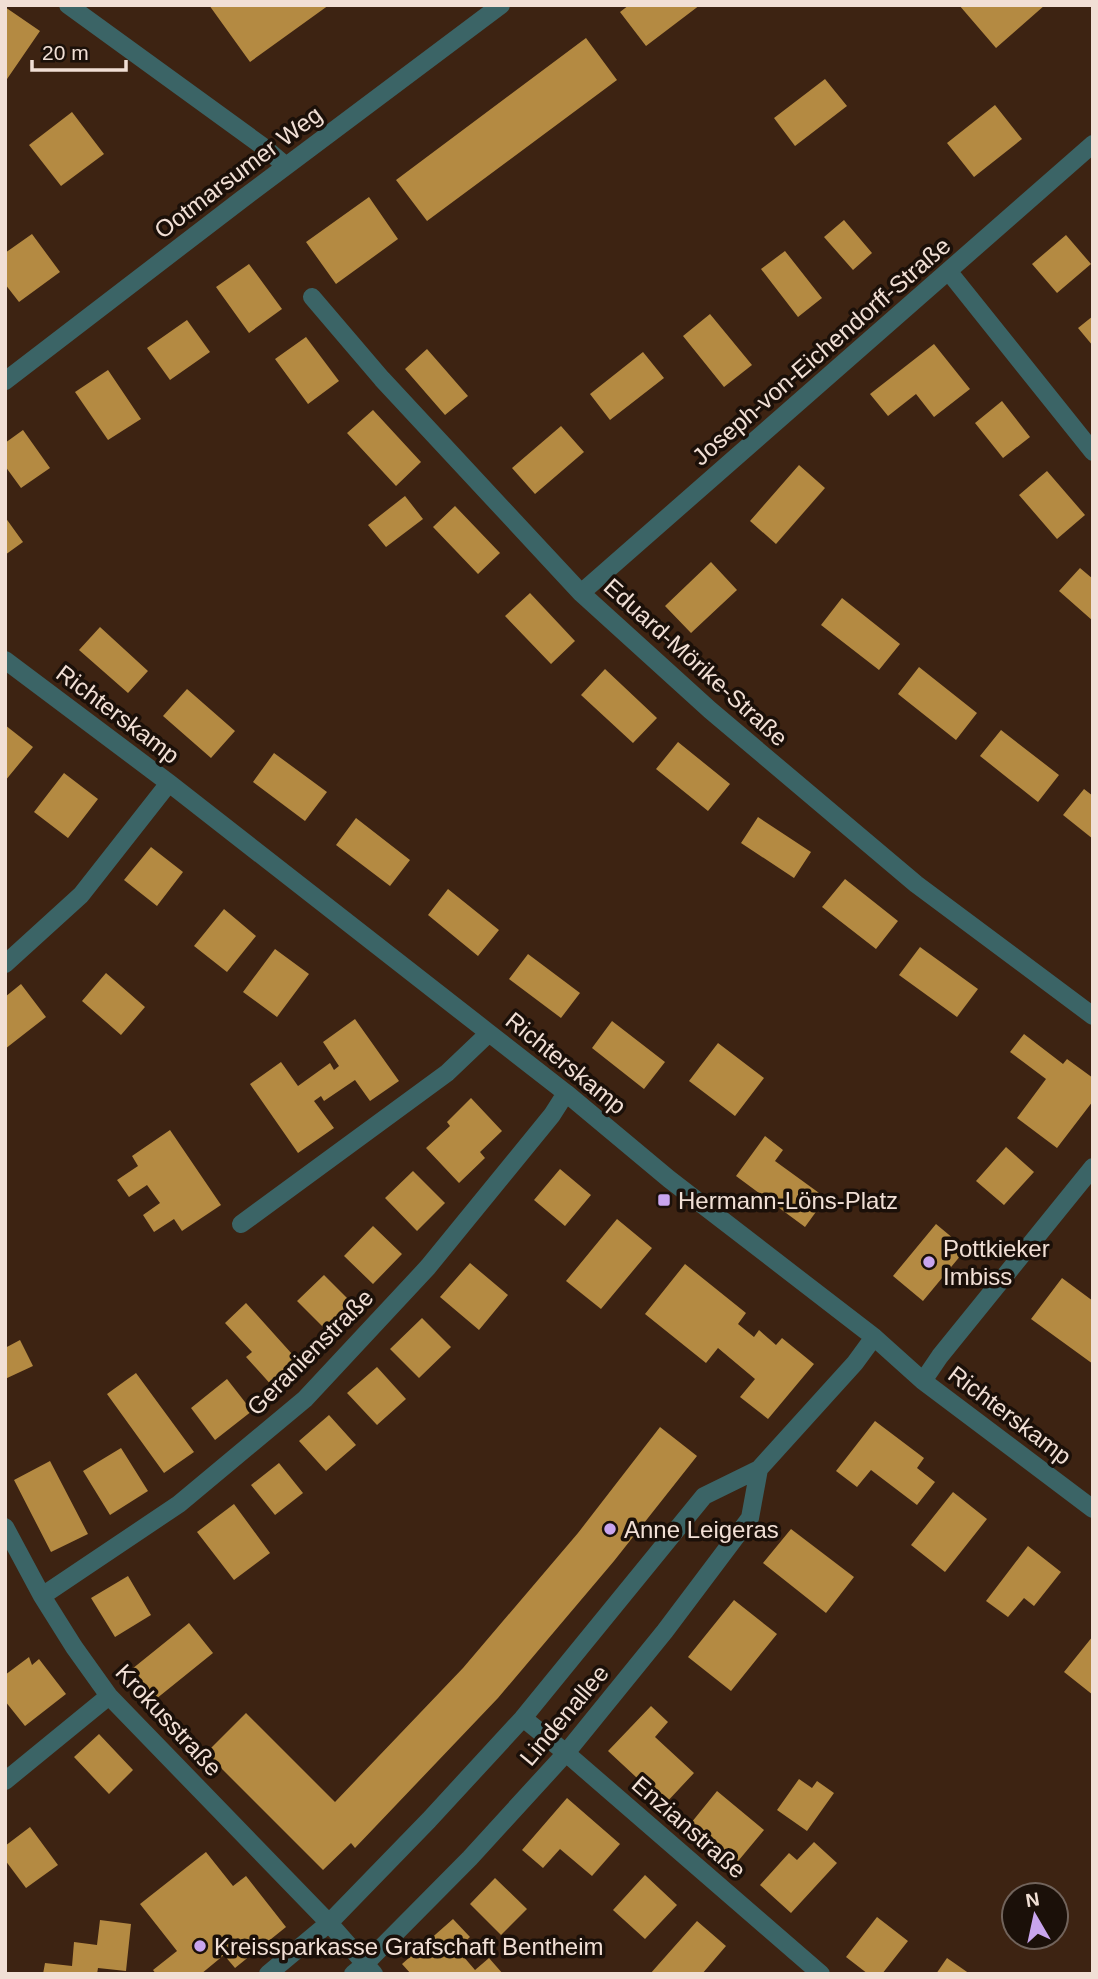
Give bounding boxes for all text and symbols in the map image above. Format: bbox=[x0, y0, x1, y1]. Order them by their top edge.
scale bar bbox=[32, 28, 126, 72]
text: 20 m bbox=[42, 41, 89, 64]
street label: Ootmarsumer Weg bbox=[149, 100, 327, 244]
street label: Joseph-von-Eichendorff-Straße bbox=[686, 232, 956, 470]
street label: Eduard-Mörike-Straße bbox=[599, 573, 793, 751]
street label: Richterskamp bbox=[51, 659, 185, 769]
street label: Richterskamp bbox=[500, 1006, 632, 1120]
place label: Hermann-Löns-Platz bbox=[678, 1187, 898, 1214]
marker: Hermann-Löns-Platz bbox=[656, 1192, 672, 1208]
place label: Pottkieker Imbiss bbox=[943, 1235, 1050, 1290]
marker: Pottkieker Imbiss bbox=[921, 1254, 937, 1270]
street label: Geranienstraße bbox=[241, 1283, 379, 1421]
street label: Richterskamp bbox=[943, 1360, 1077, 1470]
place label: Anne Leigeras bbox=[624, 1516, 779, 1543]
marker: Anne Leigeras bbox=[602, 1521, 618, 1537]
street label: Krokusstraße bbox=[110, 1659, 228, 1781]
street label: Lindenallee bbox=[514, 1659, 614, 1771]
street label: Enzianstraße bbox=[627, 1770, 751, 1884]
north arrow bbox=[1000, 1881, 1070, 1951]
text: N bbox=[1024, 1888, 1041, 1911]
place label: Kreissparkasse Grafschaft Bentheim bbox=[214, 1933, 604, 1960]
marker: Kreissparkasse Grafschaft Bentheim bbox=[192, 1938, 208, 1954]

